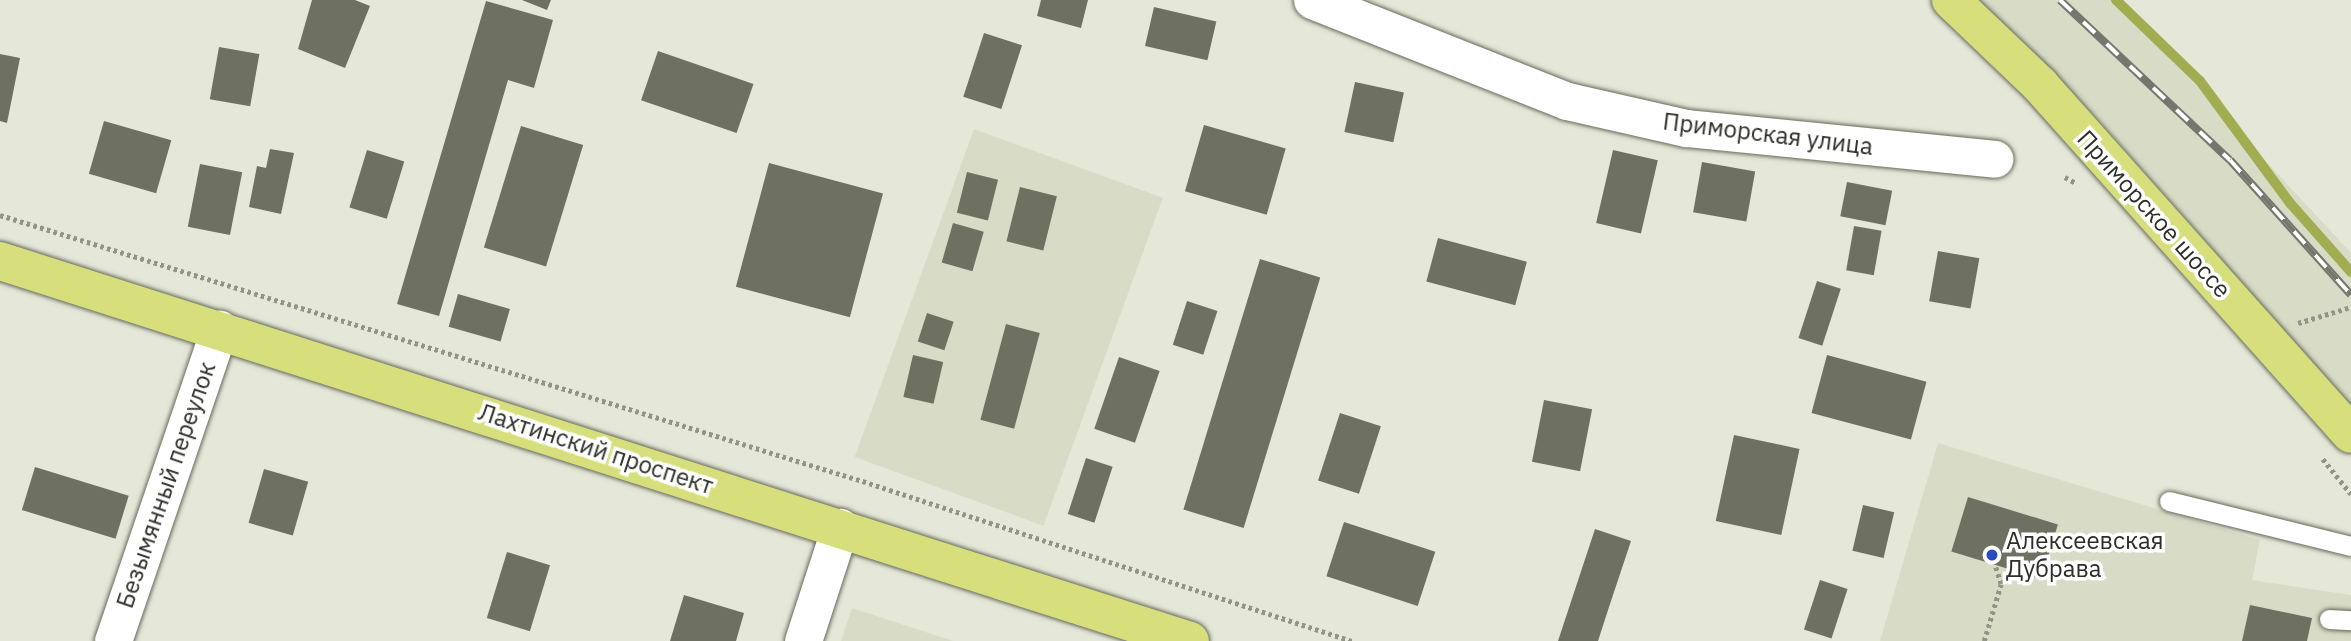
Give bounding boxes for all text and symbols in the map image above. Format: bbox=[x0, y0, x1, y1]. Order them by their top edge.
street label: Приморская улица bbox=[1661, 107, 1875, 161]
street label: Приморское шоссе bbox=[2071, 124, 2237, 304]
street label: Безымянный переулок bbox=[110, 358, 222, 612]
street label: Лахтинский проспект bbox=[475, 397, 717, 501]
place label: Алексеевская Дубрава bbox=[2006, 527, 2164, 583]
marker: Алексеевская Дубрава bbox=[1984, 547, 2000, 563]

